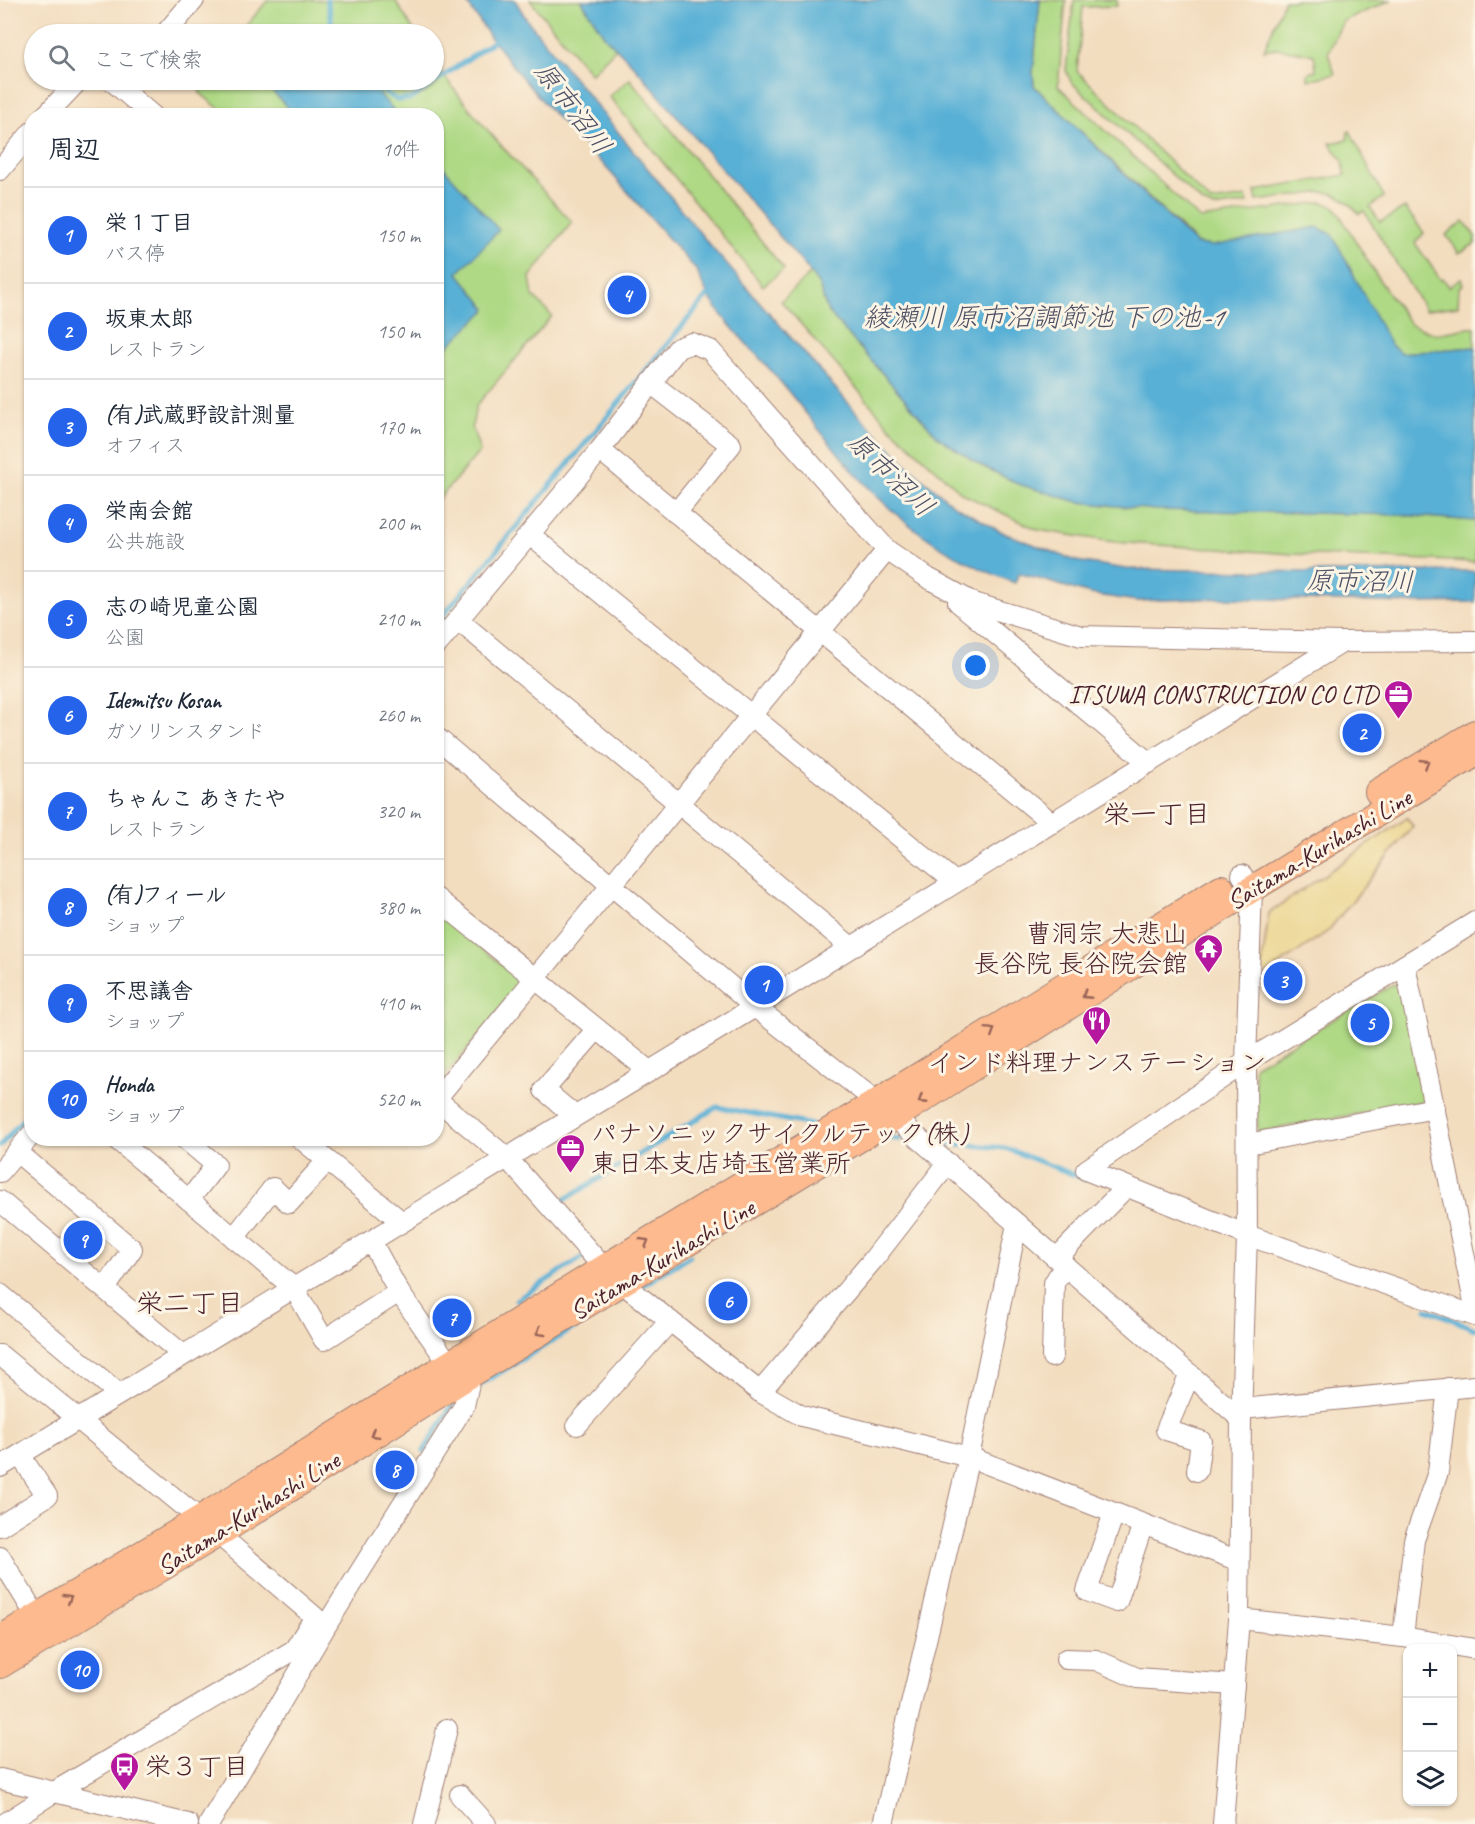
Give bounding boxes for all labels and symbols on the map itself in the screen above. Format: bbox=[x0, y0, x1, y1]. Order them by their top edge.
water label: 原市沼川 bbox=[527, 55, 619, 161]
pin: 4 bbox=[608, 272, 646, 318]
water label: 綾瀬川 原市沼調節池 下の池-1 bbox=[864, 300, 1228, 334]
water label: 原市沼川 bbox=[840, 424, 942, 524]
water label: 原市沼川 bbox=[1306, 563, 1414, 599]
your location bbox=[961, 651, 990, 680]
place label: ITSUWA CONSTRUCTION CO LTD bbox=[1068, 678, 1381, 711]
office icon: ITSUWA CONSTRUCTION CO LTD bbox=[1383, 678, 1415, 720]
pin: 2 bbox=[1342, 710, 1382, 756]
one-way arrow bbox=[1419, 759, 1429, 771]
street label: Saitama-Kurihashi Line bbox=[1221, 781, 1419, 918]
district label: 栄一丁目 bbox=[1103, 797, 1211, 831]
place label: 曹洞宗 大悲山 長谷院 長谷院会館 bbox=[974, 917, 1188, 980]
temple icon: 曹洞宗 大悲山 長谷院 長谷院会館 bbox=[1193, 932, 1225, 974]
pin: 3 bbox=[1264, 958, 1302, 1004]
pin: 1 bbox=[744, 962, 783, 1008]
one-way arrow bbox=[1082, 988, 1093, 999]
pin: 5 bbox=[1350, 1000, 1390, 1046]
restaurant icon: インド料理ナンステーション bbox=[1081, 1004, 1113, 1046]
one-way arrow bbox=[985, 1027, 995, 1039]
place label: インド料理ナンステーション bbox=[927, 1046, 1267, 1079]
one-way arrow bbox=[917, 1092, 928, 1103]
place label: パナソニックサイクルテック(株) 東日本支店埼玉営業所 bbox=[591, 1117, 969, 1180]
office icon: パナソニックサイクルテック(株) 東日本支店埼玉営業所 bbox=[554, 1132, 586, 1174]
street label: Saitama-Kurihashi Line bbox=[564, 1191, 762, 1328]
pin: 9 bbox=[64, 1218, 103, 1262]
one-way arrow bbox=[639, 1238, 649, 1250]
pin: 6 bbox=[708, 1278, 748, 1324]
district label: 栄二丁目 bbox=[136, 1286, 244, 1320]
pin: 7 bbox=[432, 1296, 472, 1340]
one-way arrow bbox=[536, 1325, 546, 1337]
one-way arrow bbox=[369, 1427, 380, 1438]
street label: Saitama-Kurihashi Line bbox=[151, 1443, 347, 1583]
pin: 8 bbox=[376, 1448, 414, 1492]
one-way arrow bbox=[62, 1594, 72, 1606]
pin: 10 bbox=[60, 1648, 100, 1692]
bus stop icon: 栄３丁目 bbox=[108, 1750, 140, 1792]
place label: 栄３丁目 bbox=[145, 1750, 249, 1783]

